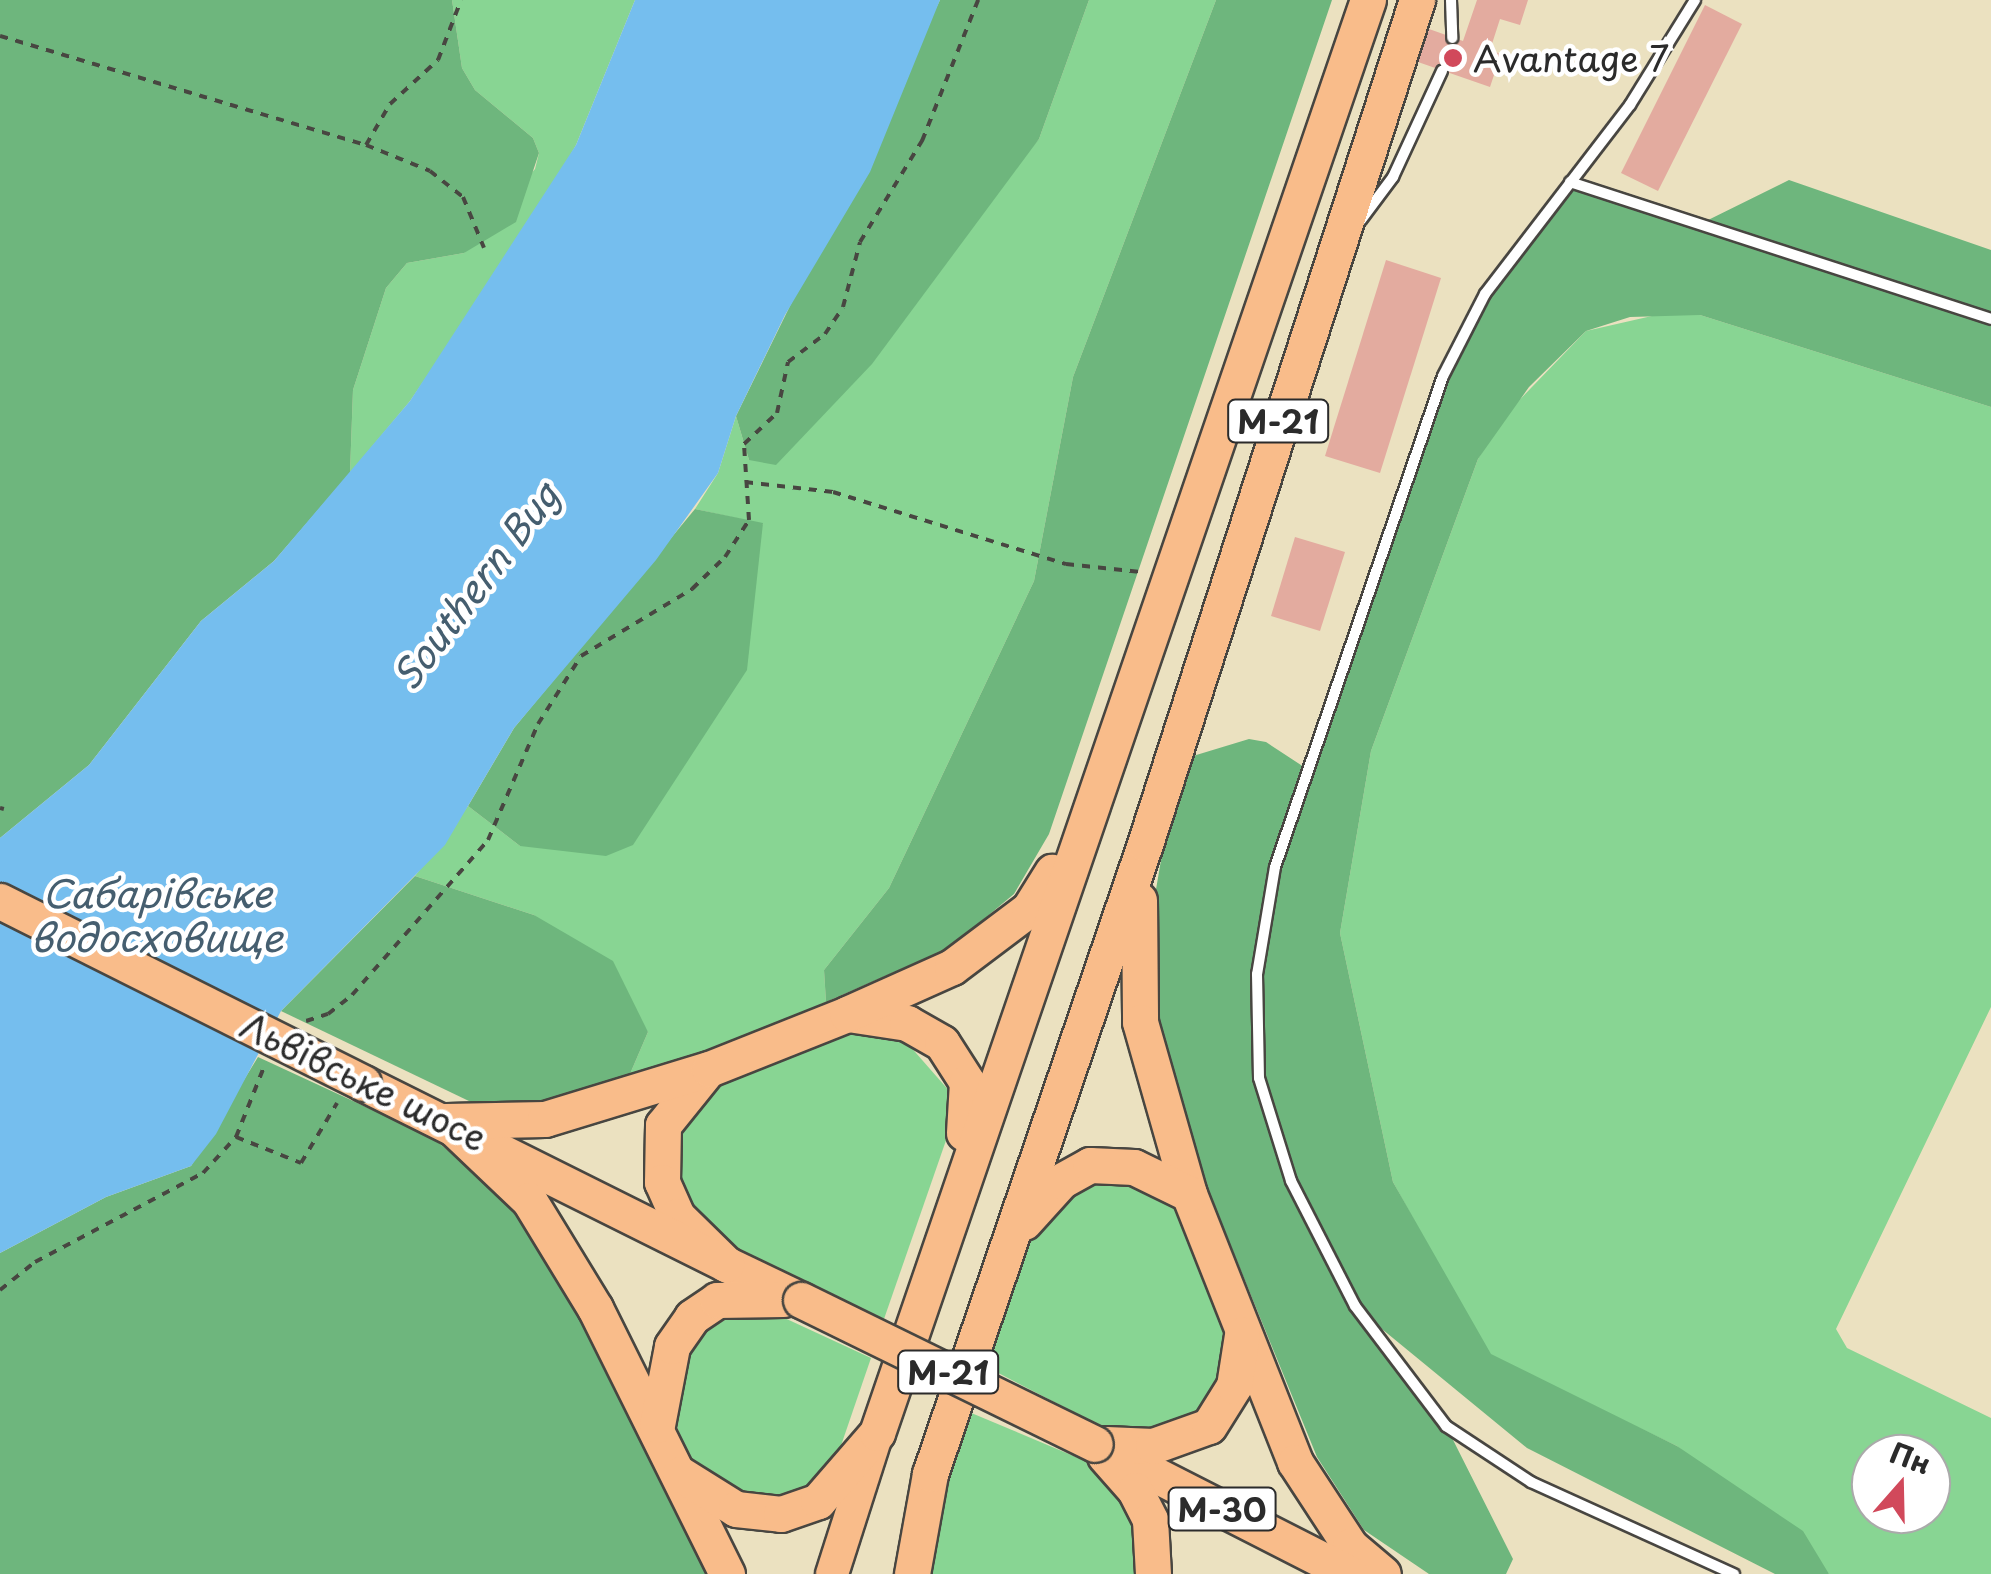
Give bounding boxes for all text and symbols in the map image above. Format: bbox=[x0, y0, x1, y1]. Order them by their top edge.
place label: Avantage 7 bbox=[1473, 37, 1669, 79]
marker: Avantage 7 bbox=[1442, 47, 1464, 69]
road number: М-21 bbox=[1226, 394, 1330, 448]
water label: Southern Bug bbox=[382, 473, 568, 697]
water label: Сабарівське водосховище bbox=[31, 870, 283, 959]
street label: Львівське шосе bbox=[235, 1004, 493, 1158]
road number: М-21 bbox=[896, 1345, 1000, 1399]
text: Пн bbox=[1884, 1430, 1937, 1484]
north arrow bbox=[1851, 1434, 1951, 1534]
road number: М-30 bbox=[1167, 1482, 1277, 1536]

